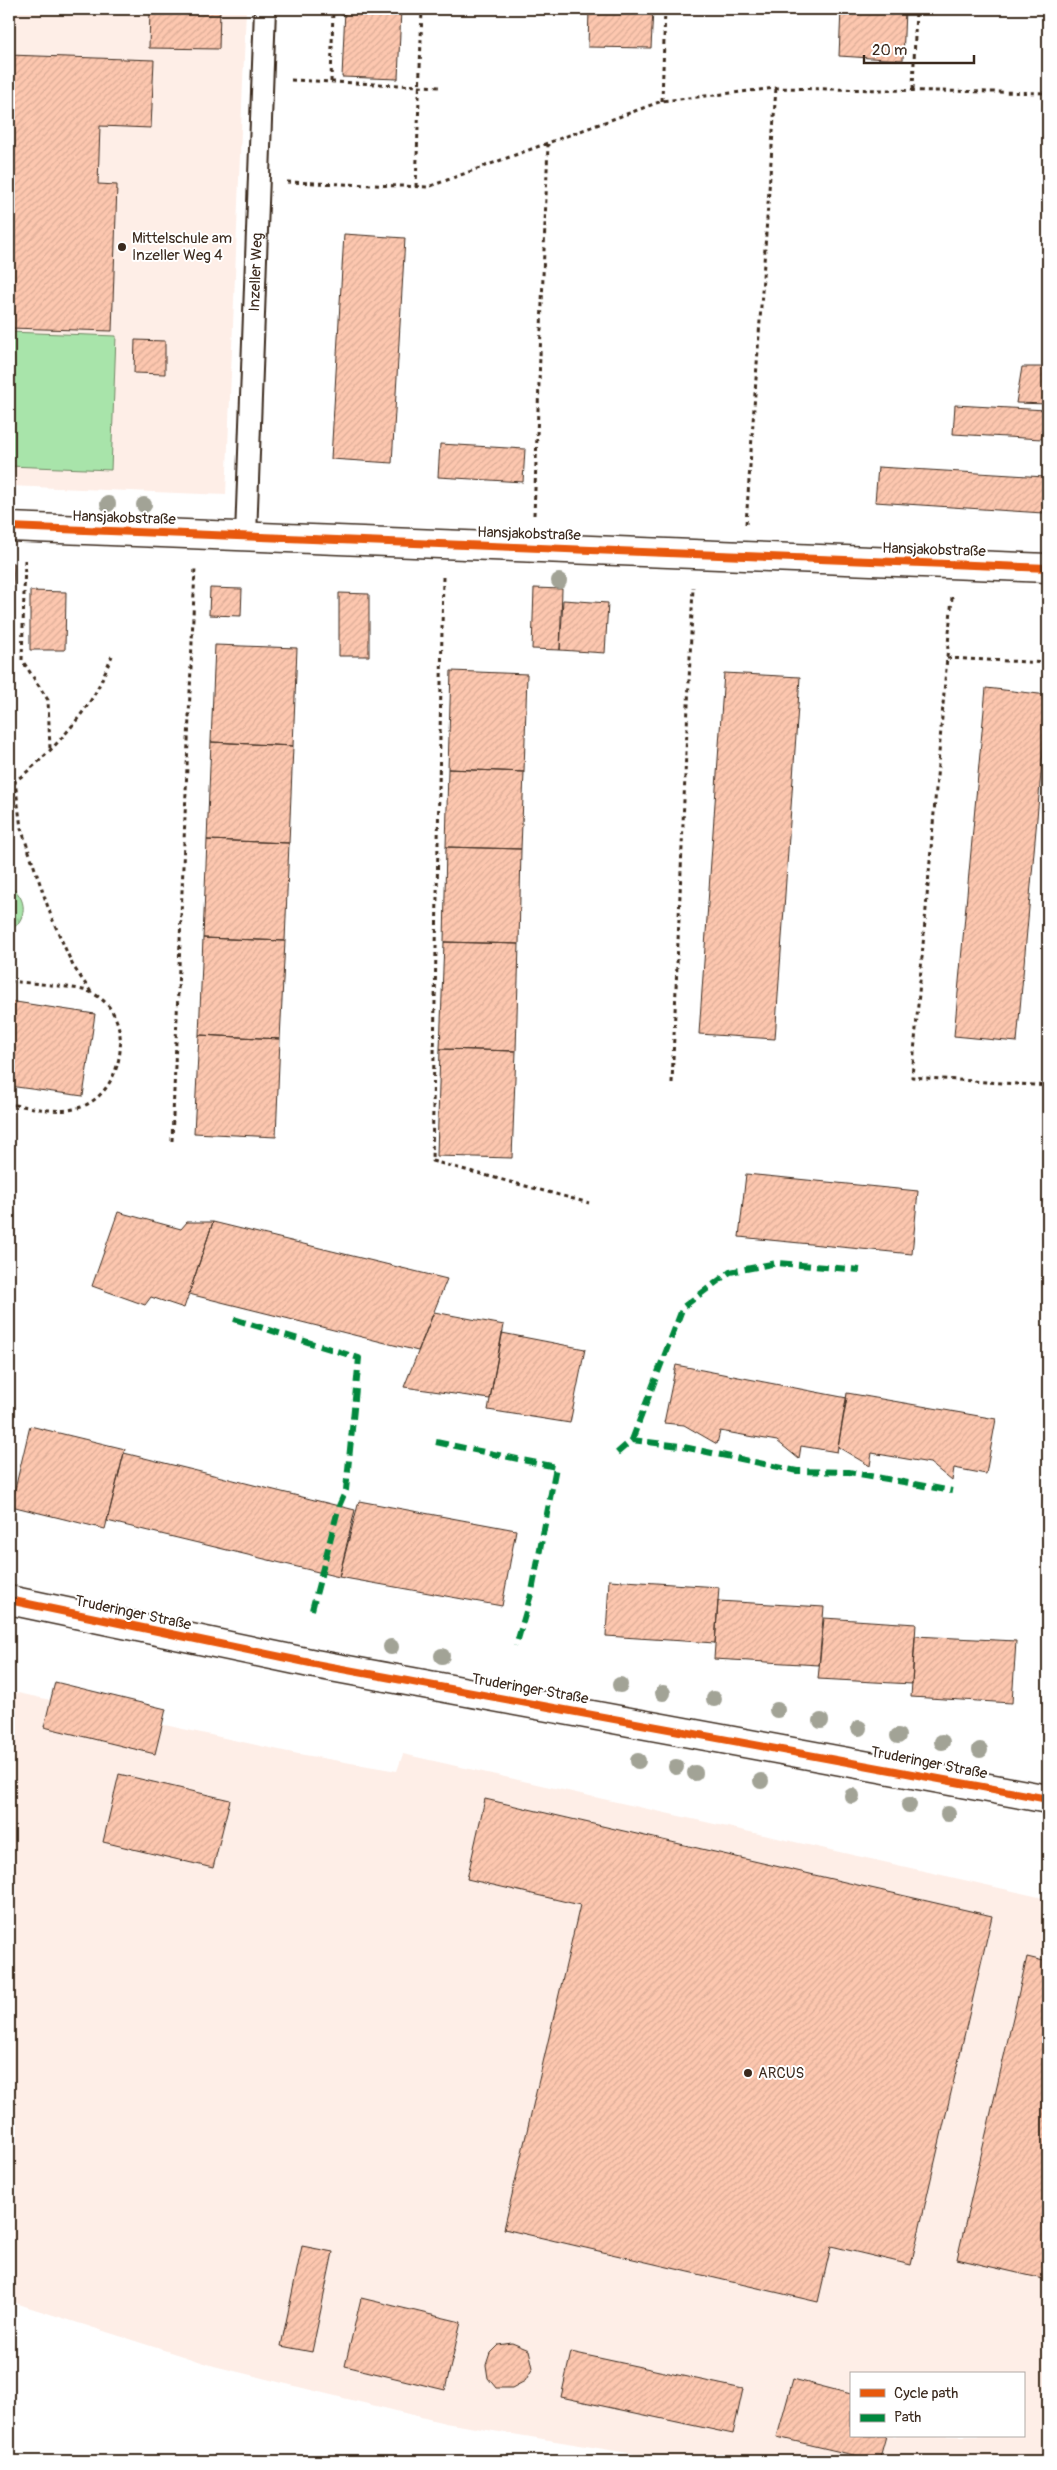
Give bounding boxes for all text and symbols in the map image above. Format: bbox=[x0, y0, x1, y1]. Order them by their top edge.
scale bar bbox=[864, 32, 974, 64]
text: 20 m bbox=[872, 41, 907, 60]
place label: Mittelschule am Inzeller Weg 4 bbox=[132, 229, 232, 265]
street label: Inzeller Weg bbox=[245, 232, 266, 312]
marker: Mittelschule am Inzeller Weg 4 bbox=[116, 241, 128, 253]
street label: Hansjakobstraße bbox=[72, 507, 177, 529]
street label: Hansjakobstraße bbox=[477, 523, 582, 545]
street label: Hansjakobstraße bbox=[882, 539, 987, 561]
street label: Truderinger Straße bbox=[73, 1591, 193, 1635]
street label: Truderinger Straße bbox=[470, 1669, 590, 1709]
street label: Truderinger Straße bbox=[869, 1742, 989, 1784]
place label: ARCUS bbox=[758, 2064, 804, 2083]
marker: ARCUS bbox=[742, 2067, 754, 2079]
legend bbox=[850, 2372, 1024, 2438]
text: Cycle path bbox=[894, 2384, 958, 2403]
text: Path bbox=[894, 2408, 921, 2427]

